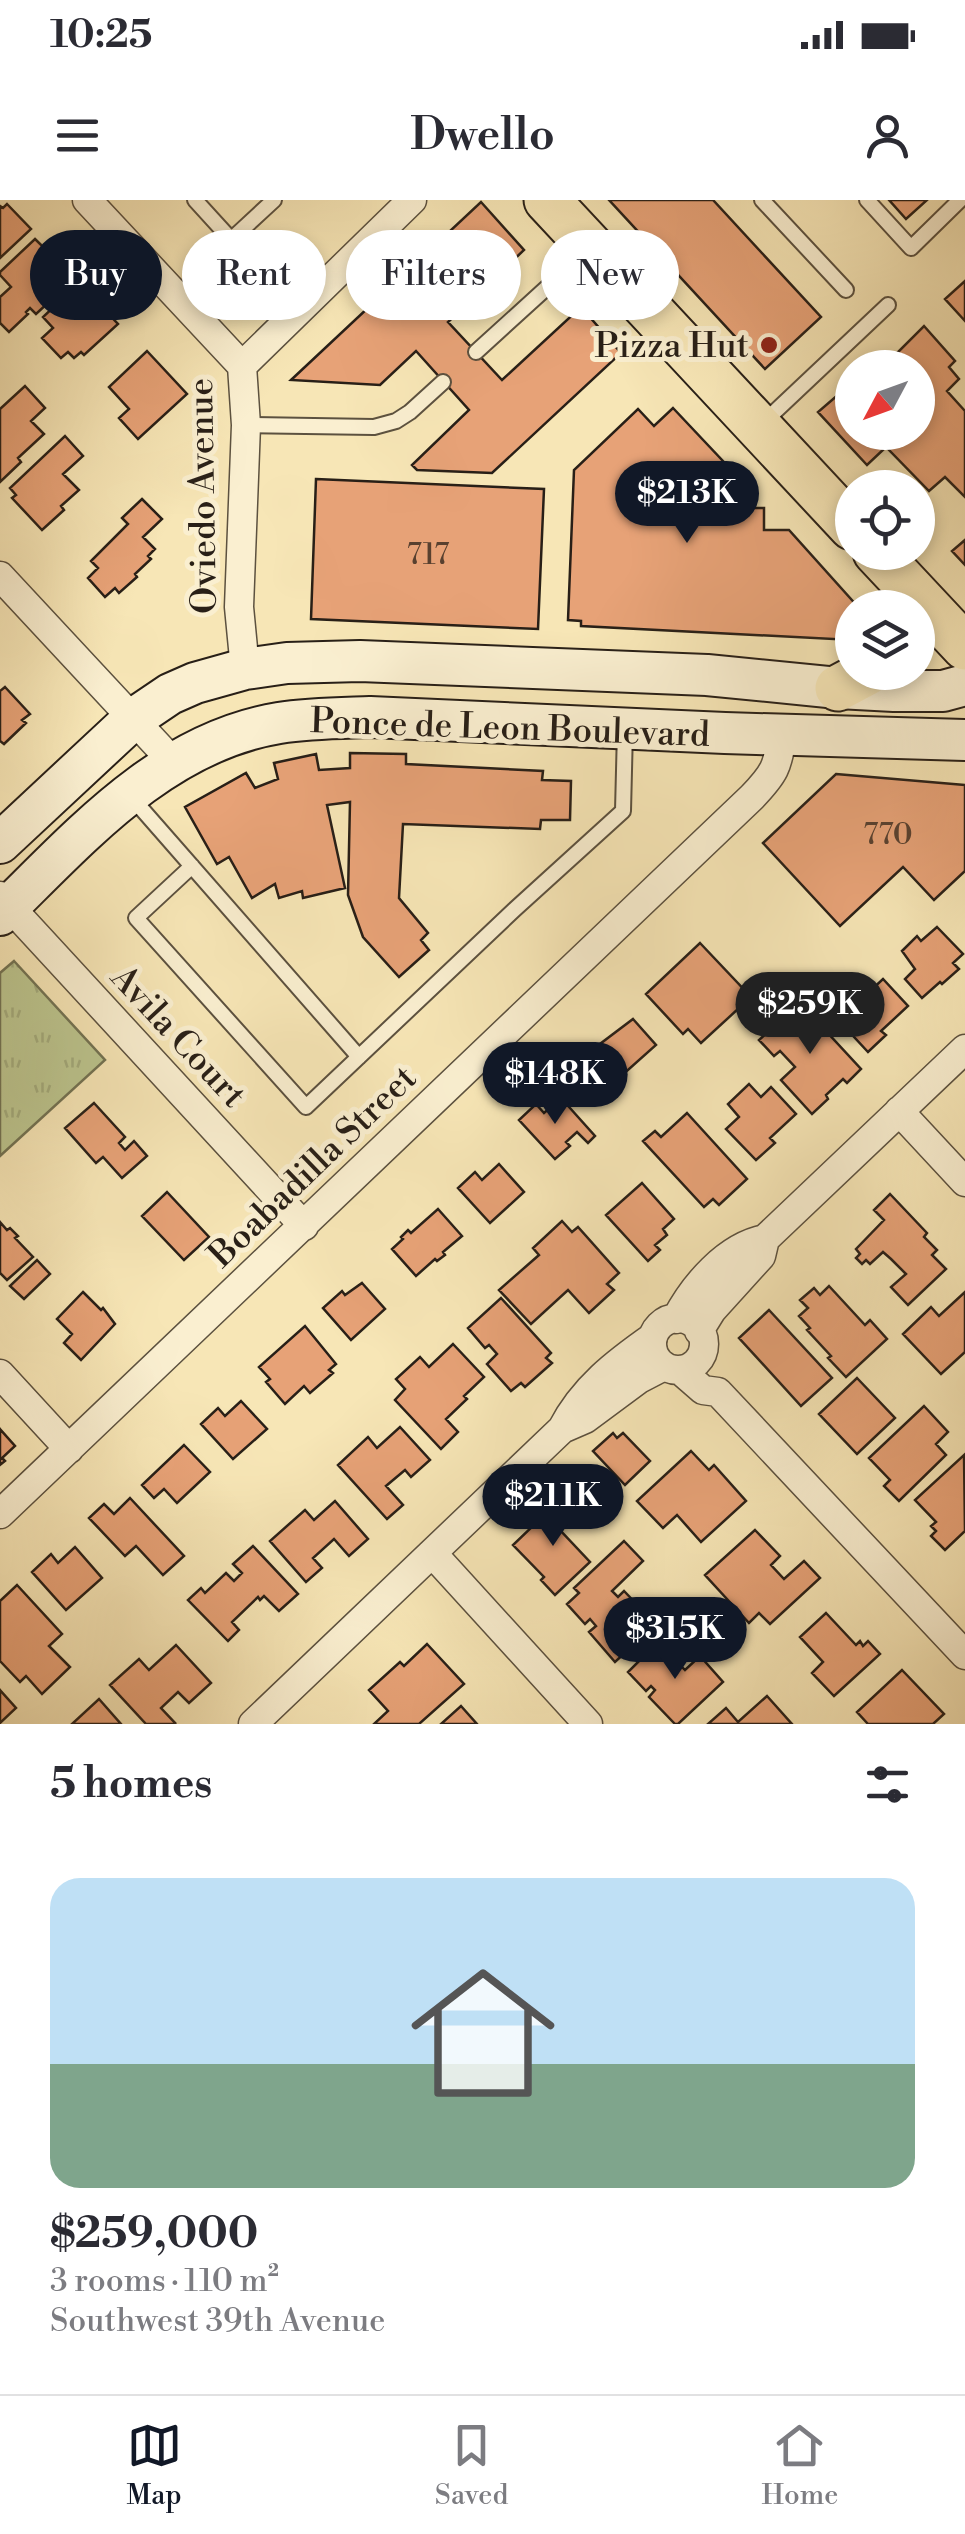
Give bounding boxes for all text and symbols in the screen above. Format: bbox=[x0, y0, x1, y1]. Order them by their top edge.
text: 10:25 bbox=[50, 12, 152, 59]
text: Dwello bbox=[410, 107, 555, 164]
icon: menu bbox=[50, 108, 105, 163]
icon: person bbox=[860, 108, 915, 163]
chip: Buy bbox=[30, 230, 162, 320]
chip: Rent bbox=[182, 230, 326, 320]
chip: Filters bbox=[346, 230, 521, 320]
chip: New bbox=[541, 230, 679, 320]
place label: Pizza Hut bbox=[595, 325, 749, 368]
marker: Pizza Hut bbox=[758, 334, 780, 356]
north arrow bbox=[835, 350, 935, 450]
map controls bbox=[835, 350, 935, 690]
street label: Oviedo Avenue bbox=[180, 378, 227, 614]
pin: $213K bbox=[617, 461, 757, 546]
button: locate bbox=[835, 470, 935, 570]
text: $213K bbox=[637, 473, 737, 513]
house number: 717 bbox=[407, 536, 449, 574]
button: layers bbox=[835, 590, 935, 690]
street label: Ponce de Leon Boulevard bbox=[309, 700, 711, 757]
house number: 770 bbox=[863, 816, 913, 854]
street label: Avila Court bbox=[101, 956, 255, 1117]
pin: $259K bbox=[740, 972, 880, 1057]
text: $259K bbox=[758, 984, 862, 1024]
pin: $148K bbox=[485, 1042, 625, 1127]
text: $148K bbox=[505, 1054, 605, 1094]
street label: Boabadilla Street bbox=[200, 1057, 426, 1278]
pin: $211K bbox=[483, 1464, 623, 1549]
text: $211K bbox=[504, 1476, 602, 1516]
pin: $315K bbox=[605, 1597, 745, 1682]
text: $315K bbox=[626, 1609, 724, 1649]
icon: filters bbox=[860, 1757, 915, 1812]
text: 5 homes bbox=[50, 1758, 212, 1811]
icon: home bbox=[393, 1943, 573, 2123]
text: $259,000 bbox=[50, 2208, 258, 2261]
text: 3 rooms · 110 m² bbox=[50, 2261, 279, 2301]
text: Southwest 39th Avenue bbox=[50, 2301, 385, 2341]
tab: Map bbox=[127, 2418, 182, 2513]
tab: Saved bbox=[435, 2418, 508, 2513]
tab: Home bbox=[762, 2418, 838, 2513]

